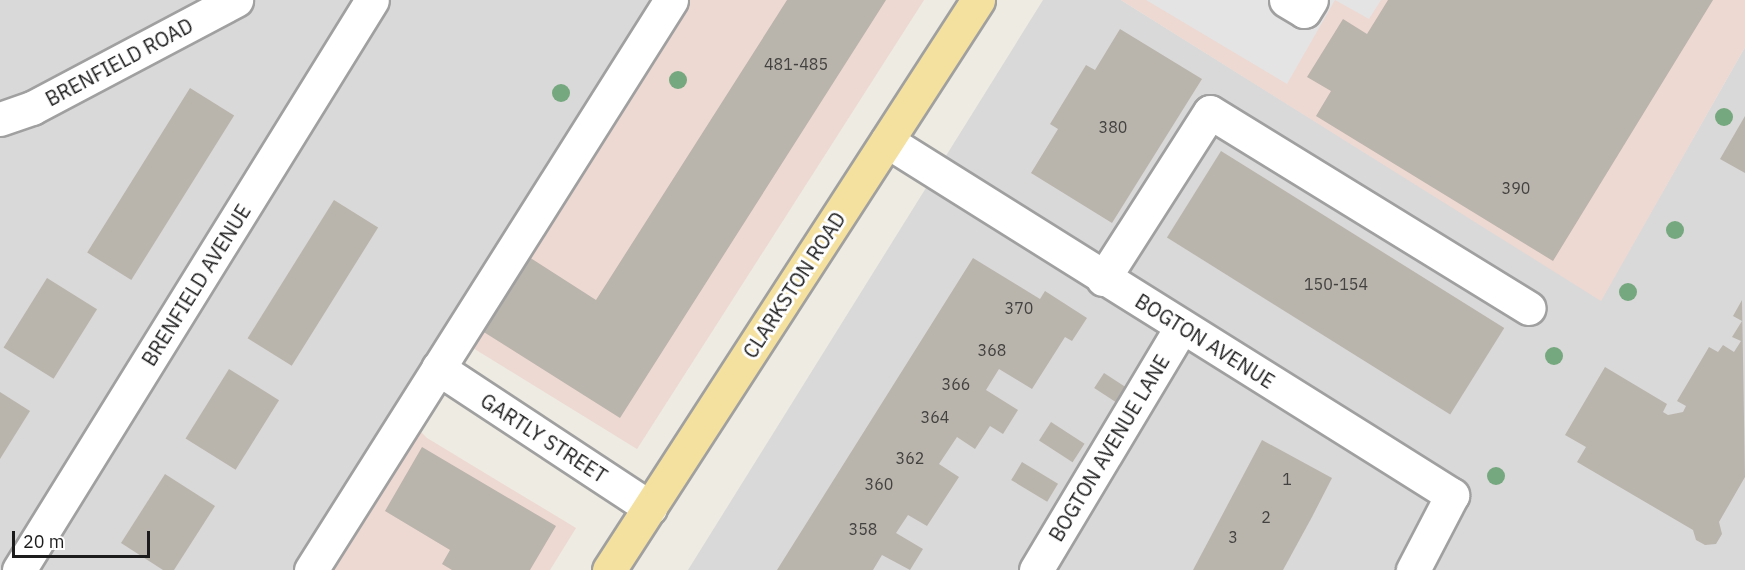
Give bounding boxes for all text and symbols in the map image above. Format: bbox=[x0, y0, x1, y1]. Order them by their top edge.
street label: BRENFIELD ROAD bbox=[41, 13, 197, 111]
house number: 481-485 bbox=[764, 54, 828, 74]
house number: 380 bbox=[1099, 117, 1127, 137]
house number: 390 bbox=[1502, 178, 1530, 198]
street label: BRENFIELD AVENUE bbox=[137, 200, 255, 370]
street label: CLARKSTON ROAD bbox=[738, 208, 850, 362]
house number: 150-154 bbox=[1304, 274, 1368, 294]
street label: BOGTON AVENUE bbox=[1131, 289, 1279, 393]
house number: 370 bbox=[1005, 298, 1033, 318]
house number: 368 bbox=[978, 340, 1006, 360]
street label: BOGTON AVENUE LANE bbox=[1044, 350, 1174, 546]
house number: 366 bbox=[942, 374, 970, 394]
street label: GARTLY STREET bbox=[476, 388, 612, 488]
house number: 364 bbox=[921, 407, 949, 427]
house number: 362 bbox=[896, 448, 924, 468]
house number: 1 bbox=[1282, 469, 1292, 489]
house number: 360 bbox=[865, 474, 893, 494]
house number: 2 bbox=[1261, 507, 1271, 527]
scale bar bbox=[15, 519, 153, 557]
house number: 358 bbox=[849, 519, 877, 539]
house number: 3 bbox=[1228, 527, 1238, 547]
text: 20 m bbox=[23, 530, 65, 553]

